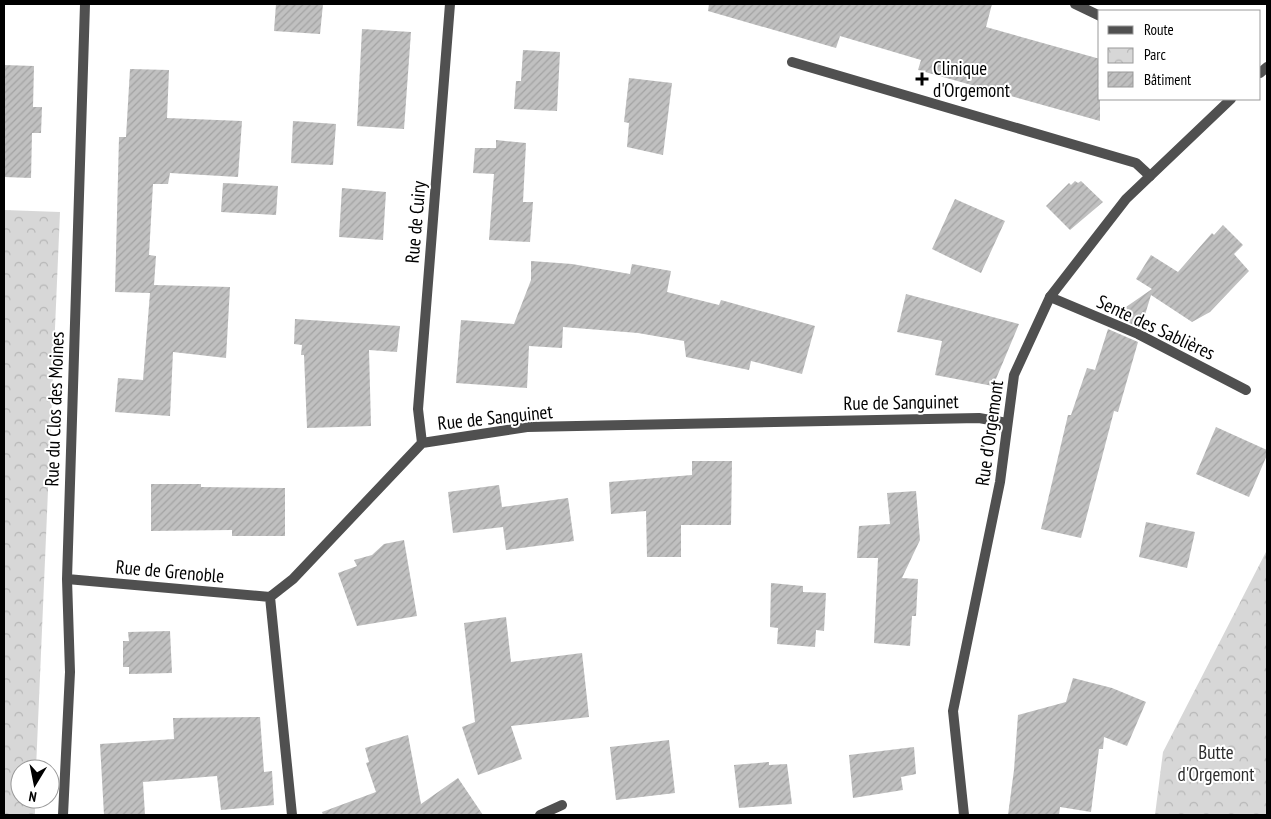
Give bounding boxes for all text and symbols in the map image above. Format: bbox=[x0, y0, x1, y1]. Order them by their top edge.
legend bbox=[1098, 10, 1261, 100]
text: Route bbox=[1144, 20, 1174, 39]
text: Parc bbox=[1144, 45, 1166, 64]
place label: Clinique d'Orgemont bbox=[933, 56, 1011, 102]
text: Bâtiment bbox=[1144, 70, 1191, 89]
marker: Clinique d'Orgemont bbox=[915, 72, 929, 86]
street label: Rue de Cuiry bbox=[399, 179, 431, 264]
street label: Sente des Sablières bbox=[1093, 289, 1219, 365]
street label: Rue du Clos des Moines bbox=[39, 331, 69, 487]
street label: Rue d'Orgemont bbox=[970, 378, 1008, 487]
street label: Rue de Sanguinet bbox=[843, 389, 960, 415]
street label: Rue de Sanguinet bbox=[436, 399, 554, 435]
street label: Rue de Grenoble bbox=[115, 554, 225, 588]
park label: Butte d'Orgemont bbox=[1178, 740, 1255, 786]
north arrow bbox=[10, 759, 60, 809]
text: N bbox=[27, 787, 38, 806]

